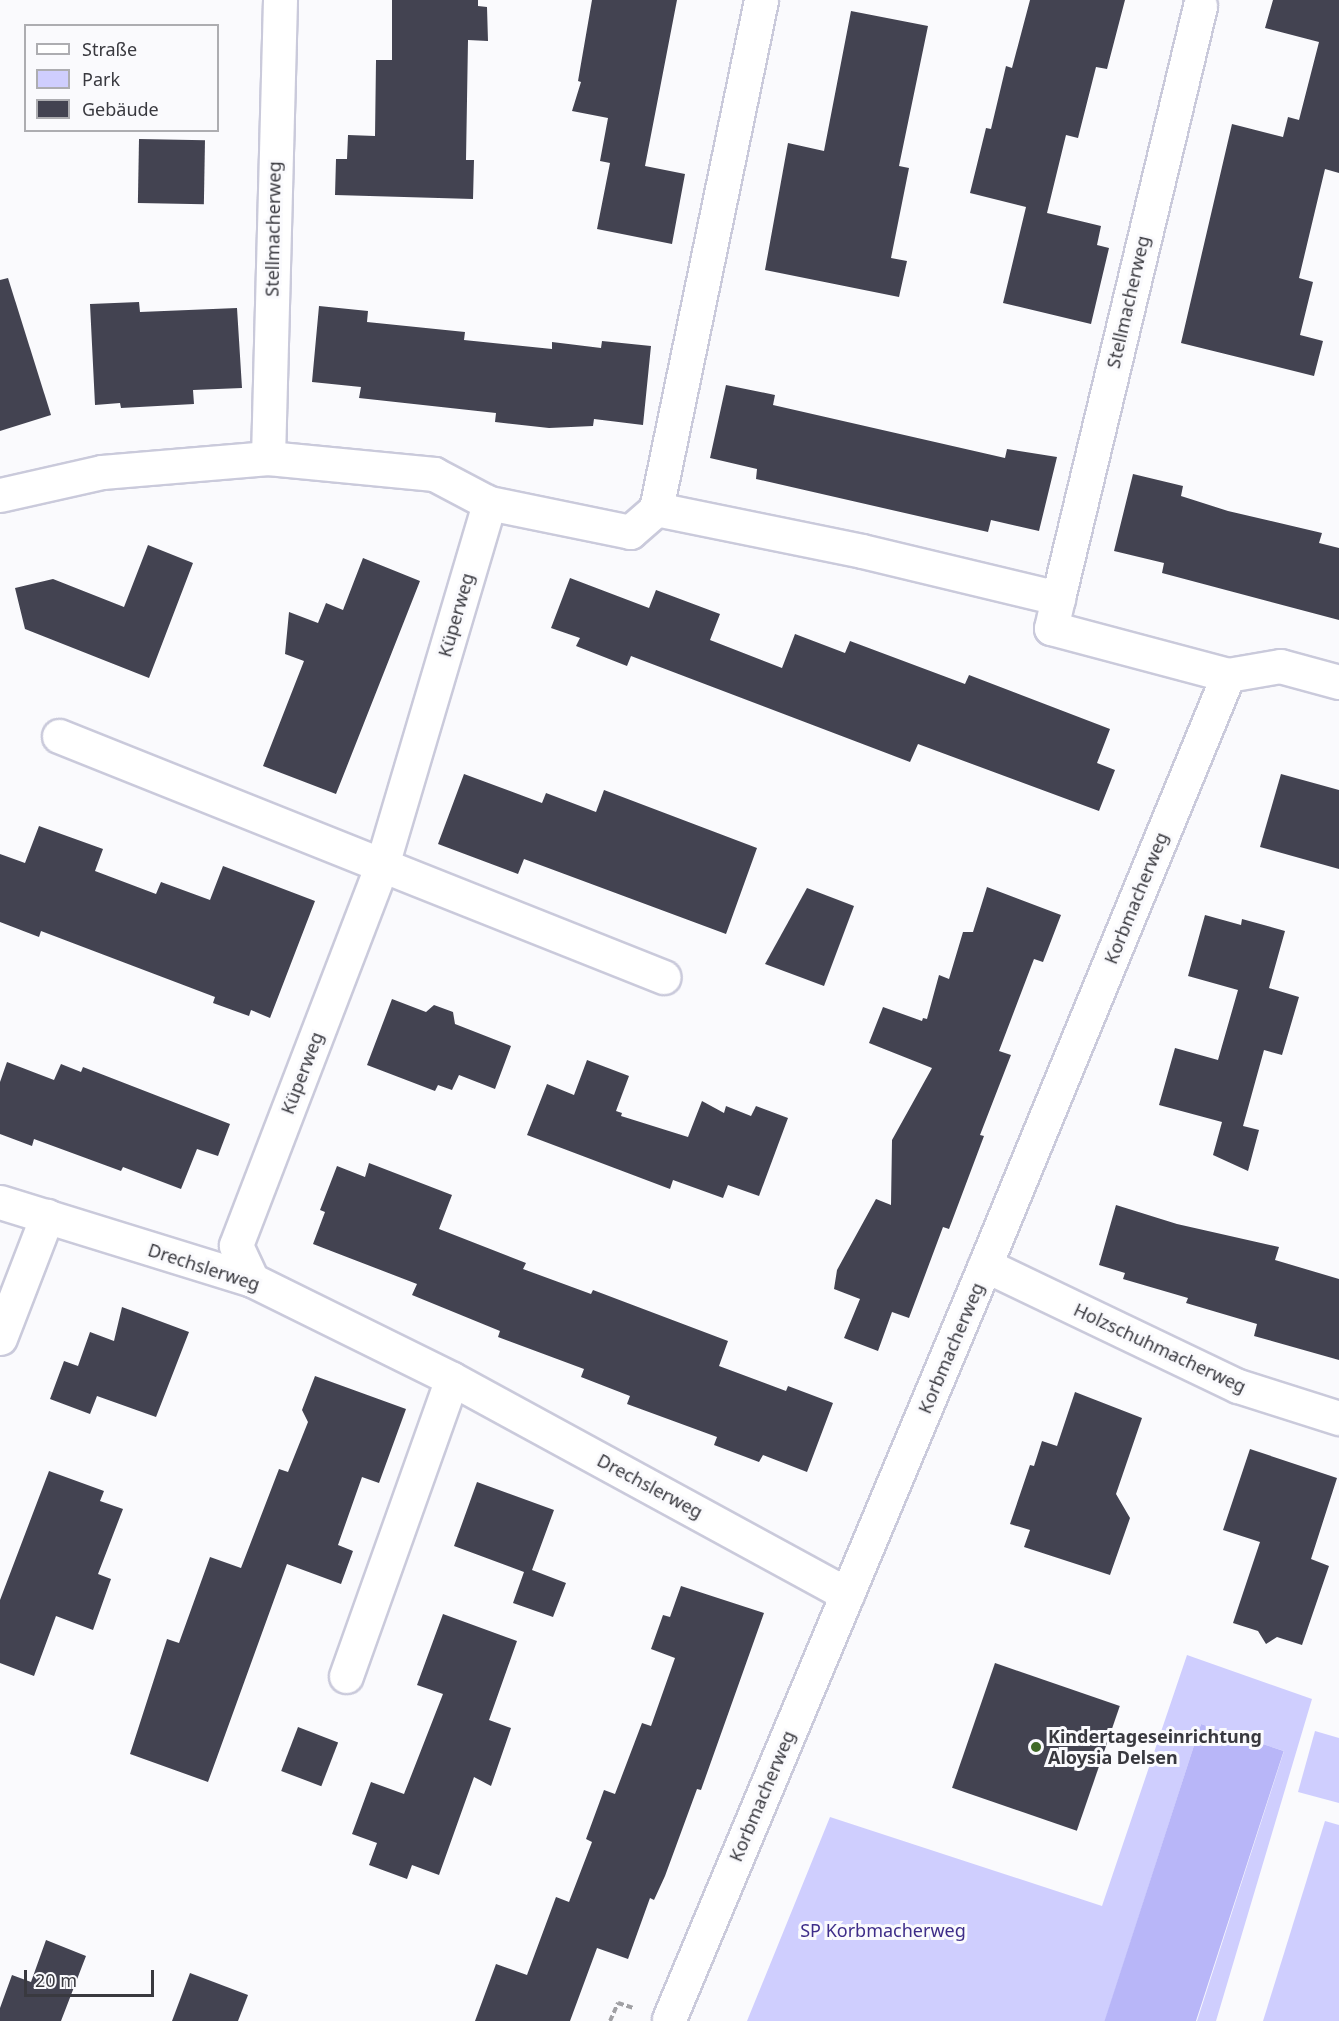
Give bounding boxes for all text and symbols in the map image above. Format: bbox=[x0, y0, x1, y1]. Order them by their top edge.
legend bbox=[24, 24, 219, 132]
text: Straße bbox=[82, 37, 137, 61]
text: Park bbox=[82, 67, 120, 91]
text: Gebäude bbox=[82, 97, 159, 121]
street label: Stellmacherweg bbox=[261, 161, 285, 297]
street label: Stellmacherweg bbox=[1102, 234, 1154, 370]
street label: Küperweg bbox=[434, 571, 478, 659]
street label: Korbmacherweg bbox=[1100, 829, 1172, 967]
street label: Küperweg bbox=[276, 1029, 328, 1117]
street label: Drechslerweg bbox=[145, 1239, 263, 1295]
street label: Korbmacherweg bbox=[914, 1279, 988, 1417]
street label: Holzschuhmacherweg bbox=[1070, 1299, 1250, 1397]
street label: Drechslerweg bbox=[594, 1449, 706, 1523]
place label: Kindertageseinrichtung Aloysia Delsen bbox=[1048, 1726, 1262, 1768]
street label: Korbmacherweg bbox=[725, 1727, 799, 1865]
marker: Kindertageseinrichtung Aloysia Delsen bbox=[1029, 1740, 1043, 1754]
park label: SP Korbmacherweg bbox=[800, 1919, 966, 1941]
scale bar bbox=[27, 1958, 158, 1996]
text: 20 m bbox=[35, 1968, 77, 1992]

